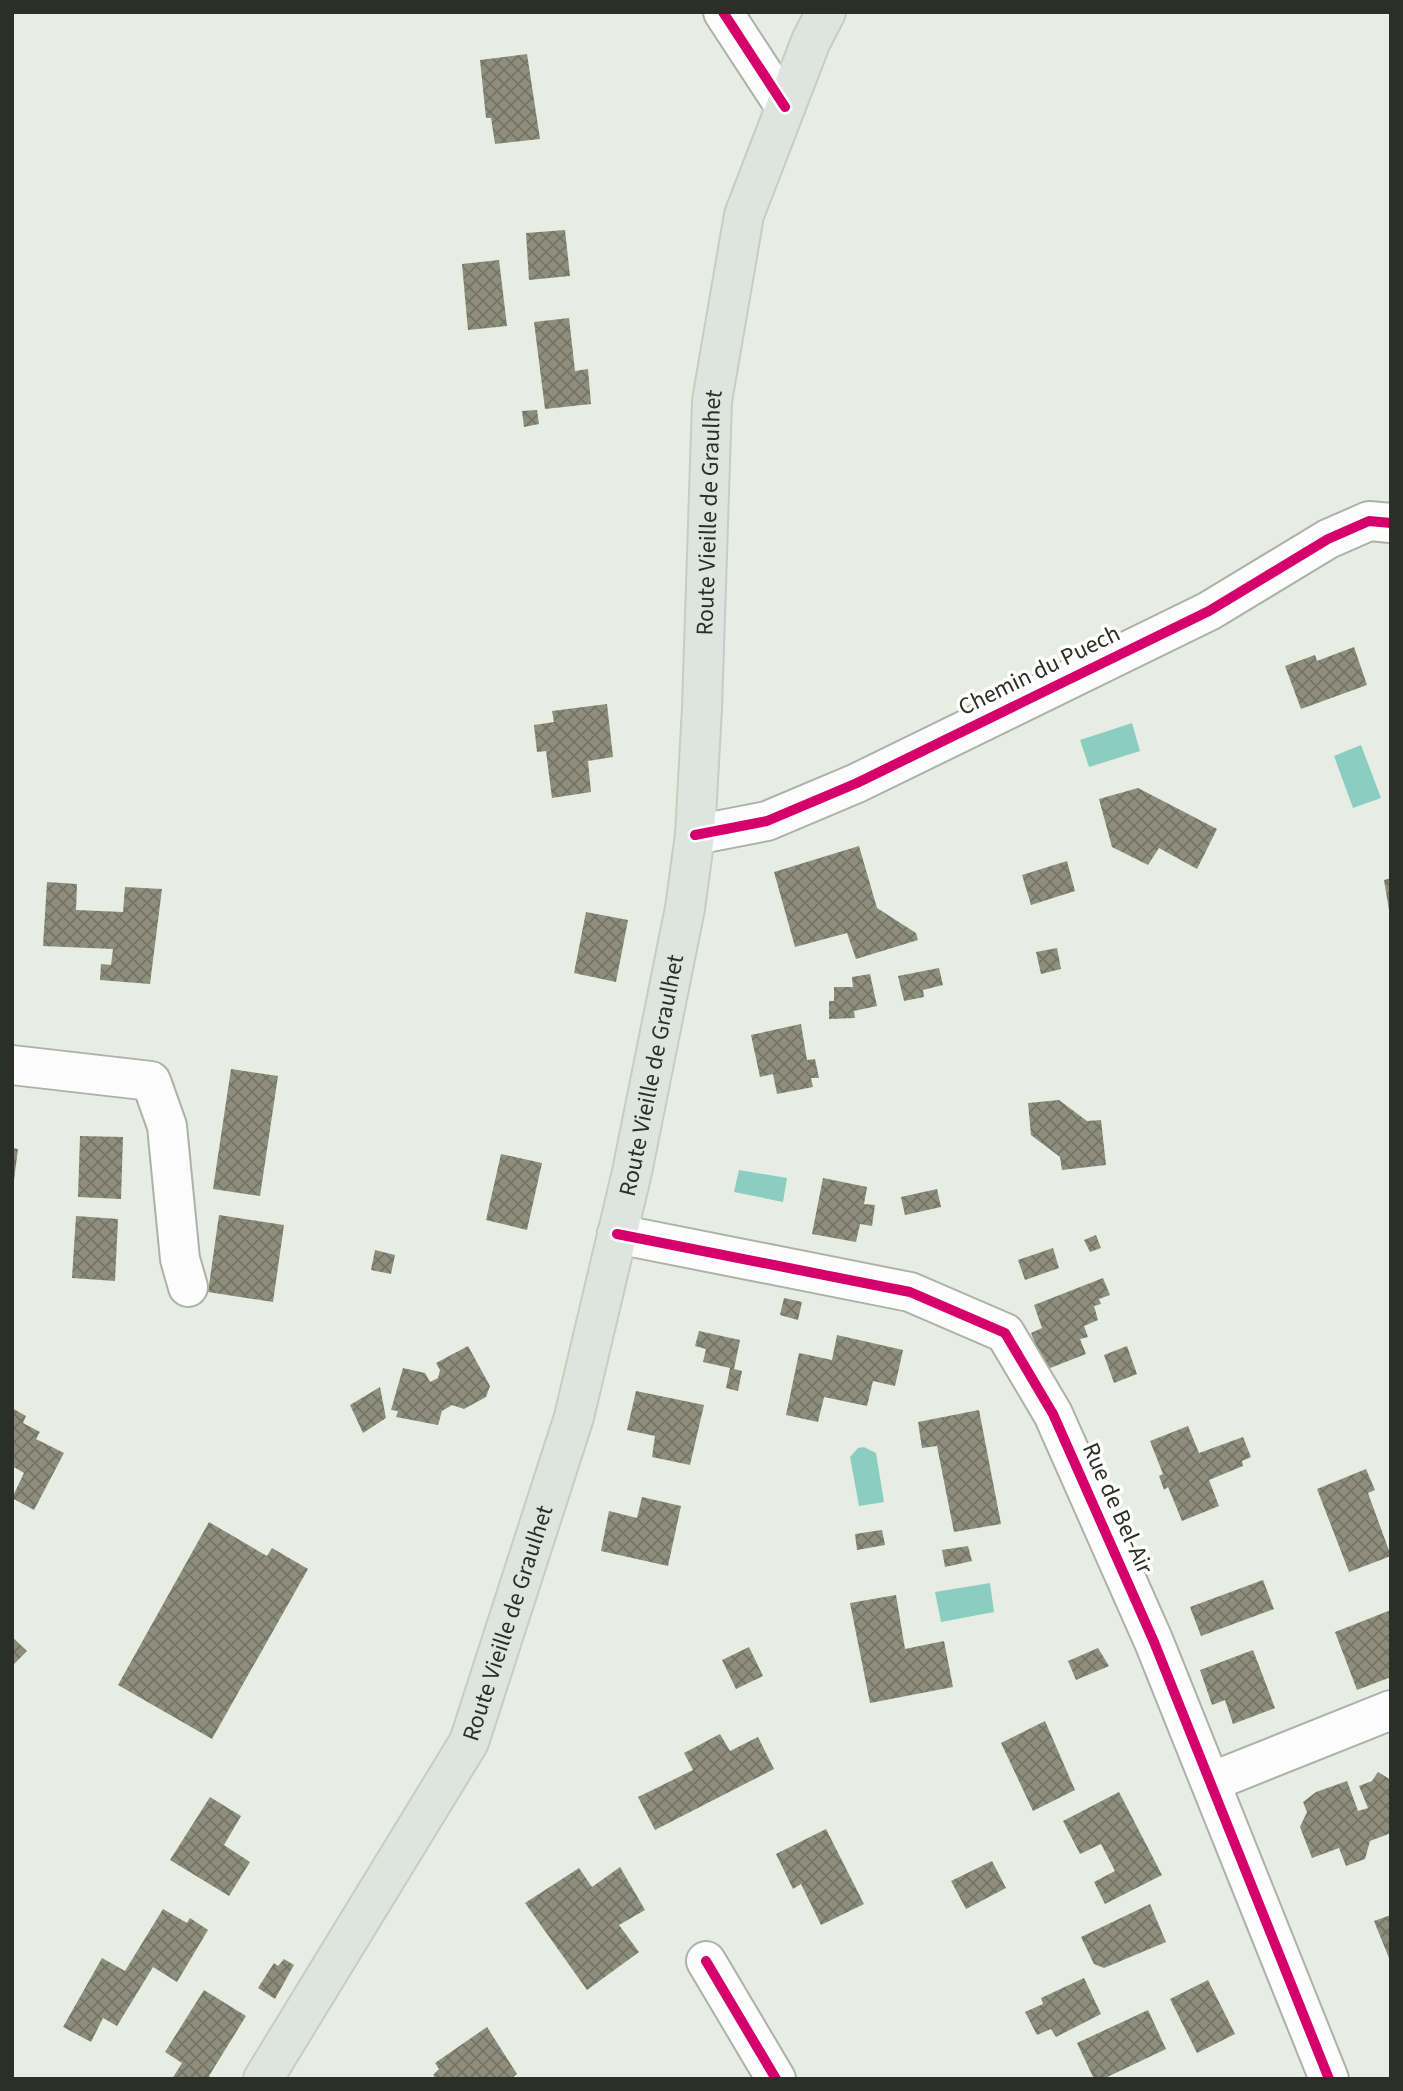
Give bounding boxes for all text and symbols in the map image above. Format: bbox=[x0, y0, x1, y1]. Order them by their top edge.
street label: Route Vieille de Graulhet bbox=[687, 387, 732, 636]
street label: Chemin du Puech bbox=[952, 616, 1126, 725]
street label: Route Vieille de Graulhet bbox=[610, 951, 693, 1200]
street label: Rue de Bel-Air bbox=[1073, 1437, 1162, 1580]
street label: Route Vieille de Graulhet bbox=[453, 1501, 562, 1746]

